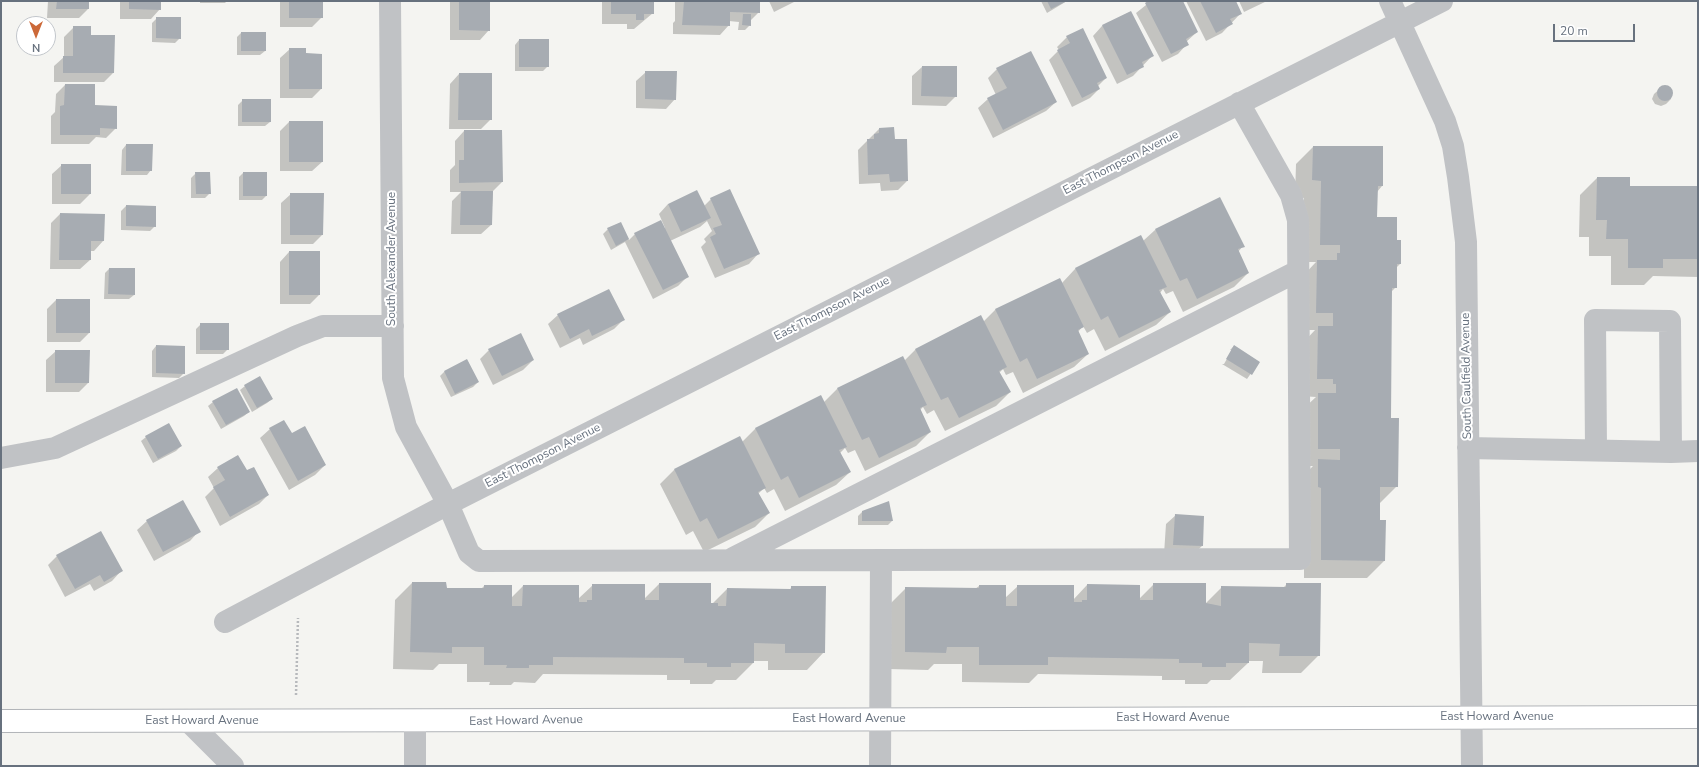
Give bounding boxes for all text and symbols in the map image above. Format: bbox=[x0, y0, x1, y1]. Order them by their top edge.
north arrow bbox=[16, 16, 56, 56]
scale bar bbox=[1555, 16, 1637, 42]
text: 20 m bbox=[1560, 23, 1588, 39]
text: N bbox=[32, 40, 40, 55]
street label: East Thompson Avenue bbox=[1061, 128, 1181, 198]
street label: South Alexander Avenue bbox=[385, 192, 399, 326]
street label: East Thompson Avenue bbox=[772, 274, 892, 344]
street label: South Caulfield Avenue bbox=[1459, 312, 1475, 440]
street label: East Thompson Avenue bbox=[483, 421, 603, 491]
street label: East Howard Avenue bbox=[1440, 710, 1554, 724]
street label: East Howard Avenue bbox=[1116, 711, 1230, 725]
street label: East Howard Avenue bbox=[792, 712, 906, 726]
street label: East Howard Avenue bbox=[469, 713, 583, 729]
street label: East Howard Avenue bbox=[145, 714, 259, 728]

